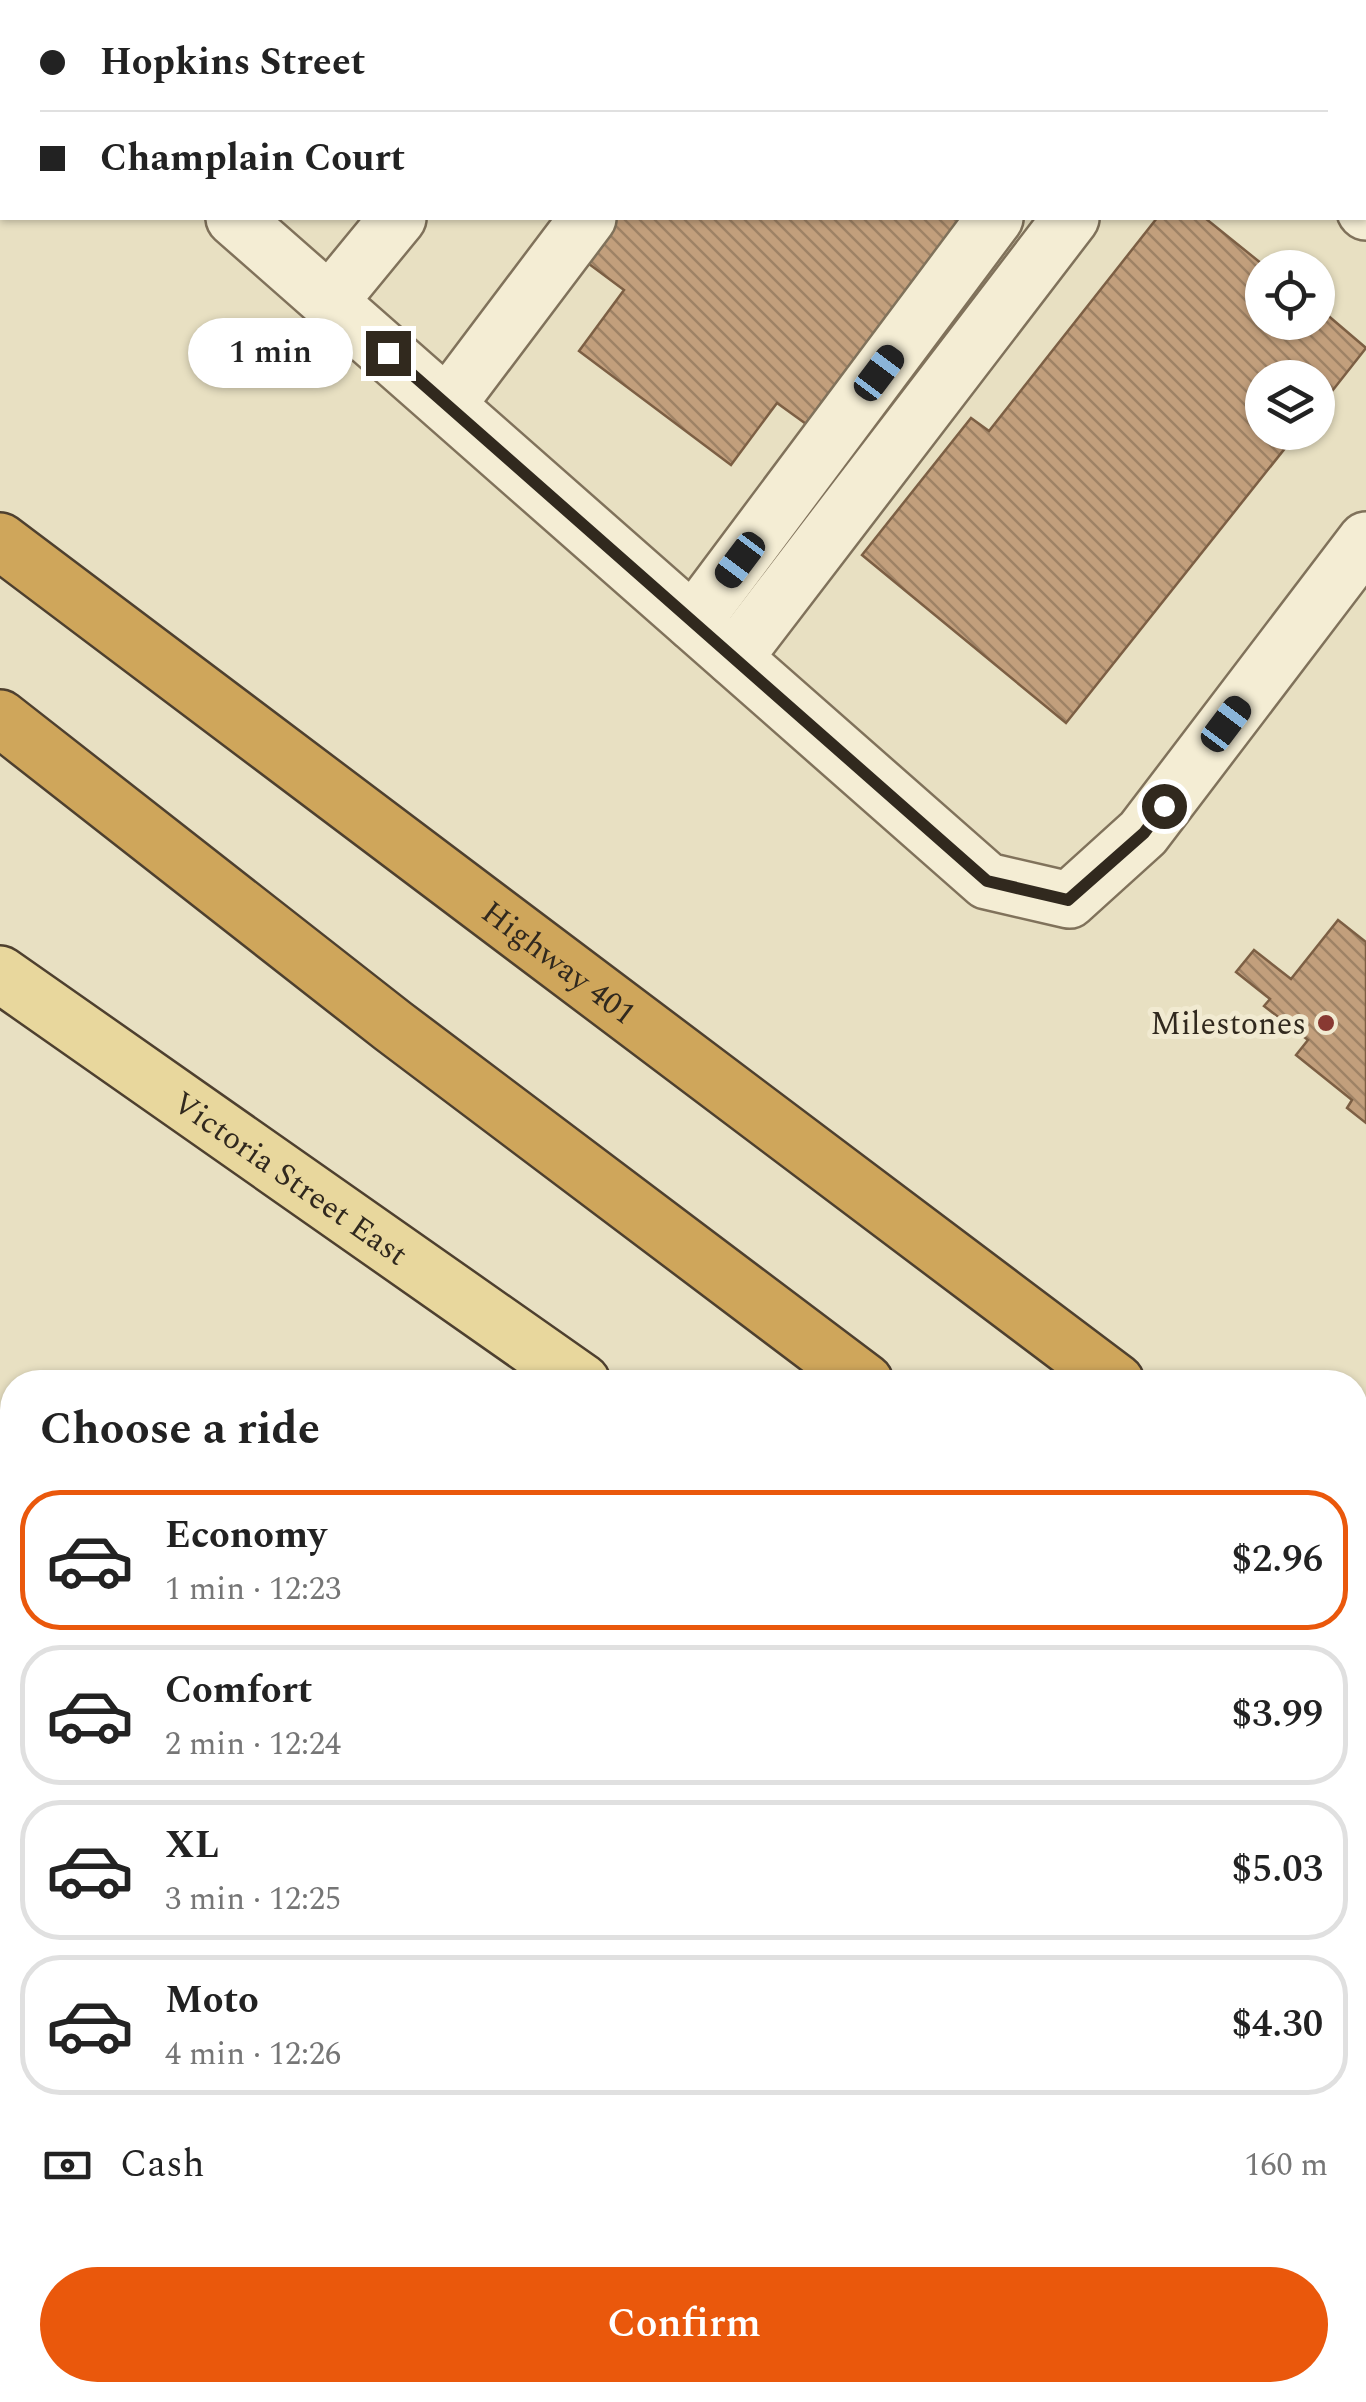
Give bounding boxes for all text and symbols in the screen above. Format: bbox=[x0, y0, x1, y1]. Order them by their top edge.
text: Hopkins Street bbox=[100, 34, 365, 92]
text: Champlain Court bbox=[100, 130, 405, 188]
map controls bbox=[1245, 250, 1335, 450]
button: locate bbox=[1245, 250, 1335, 340]
callout: 1 min bbox=[188, 318, 353, 388]
text: 1 min bbox=[229, 328, 312, 377]
route end bbox=[366, 331, 411, 376]
car bbox=[849, 340, 909, 406]
button: layers bbox=[1245, 360, 1335, 450]
car bbox=[710, 527, 770, 593]
car bbox=[1196, 691, 1256, 757]
route start bbox=[1142, 784, 1187, 829]
street label: Highway 401 bbox=[471, 889, 646, 1038]
place label: Milestones bbox=[1150, 1000, 1306, 1049]
marker: Milestones bbox=[1315, 1012, 1337, 1034]
street label: Victoria Street East bbox=[162, 1079, 417, 1279]
text: Choose a ride bbox=[40, 1395, 320, 1464]
text: Economy bbox=[165, 1507, 326, 1565]
icon: car bbox=[45, 1515, 135, 1605]
text: $2.96 bbox=[1232, 1531, 1323, 1589]
text: 1 min · 12:23 bbox=[165, 1565, 341, 1614]
text: Comfort bbox=[165, 1662, 312, 1720]
icon: car bbox=[45, 1670, 135, 1760]
text: $3.99 bbox=[1232, 1686, 1323, 1744]
text: 2 min · 12:24 bbox=[165, 1720, 341, 1769]
text: XL bbox=[165, 1817, 219, 1875]
icon: car bbox=[45, 1825, 135, 1915]
text: $5.03 bbox=[1232, 1841, 1323, 1899]
text: 3 min · 12:25 bbox=[165, 1875, 341, 1924]
text: Moto bbox=[165, 1972, 259, 2030]
icon: car bbox=[45, 1980, 135, 2070]
text: $4.30 bbox=[1232, 1996, 1323, 2054]
text: 4 min · 12:26 bbox=[165, 2030, 341, 2079]
text: Cash bbox=[120, 2136, 205, 2194]
icon: cash bbox=[40, 2138, 95, 2193]
text: 160 m bbox=[1244, 2141, 1328, 2190]
button: Confirm bbox=[40, 2267, 1328, 2382]

